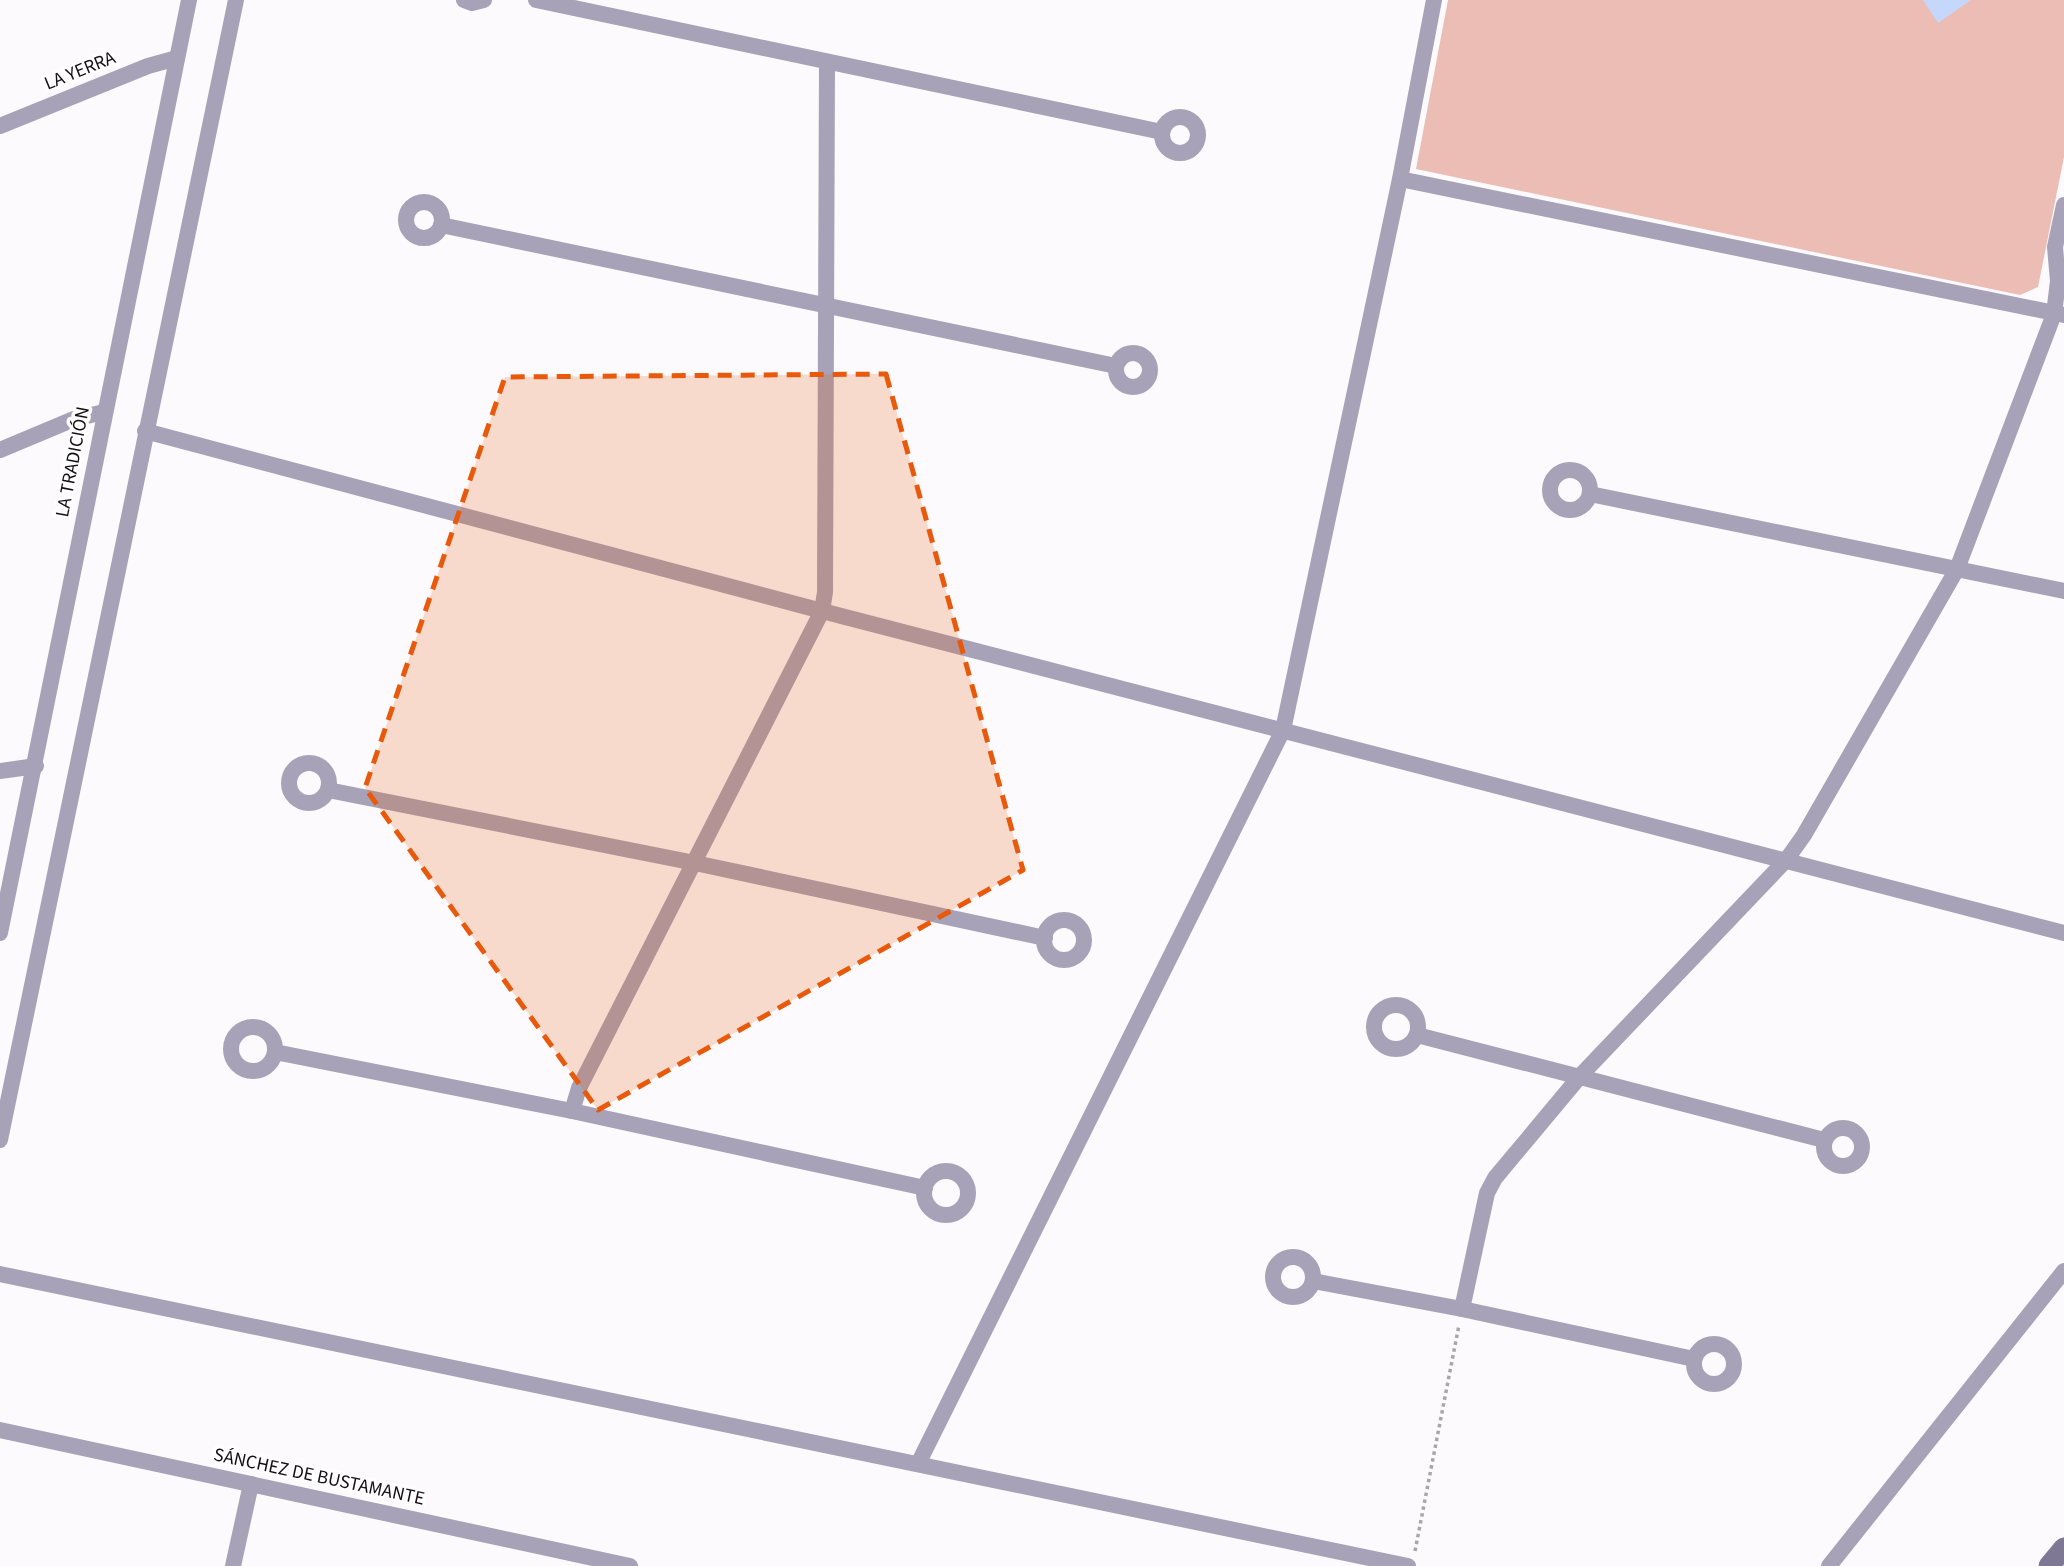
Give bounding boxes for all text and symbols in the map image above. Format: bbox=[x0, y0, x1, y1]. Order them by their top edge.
street label: LA YERRA bbox=[40, 44, 120, 97]
street label: LA TRADICIÓN bbox=[49, 404, 97, 520]
street label: SÁNCHEZ DE BUSTAMANTE bbox=[211, 1441, 427, 1513]

